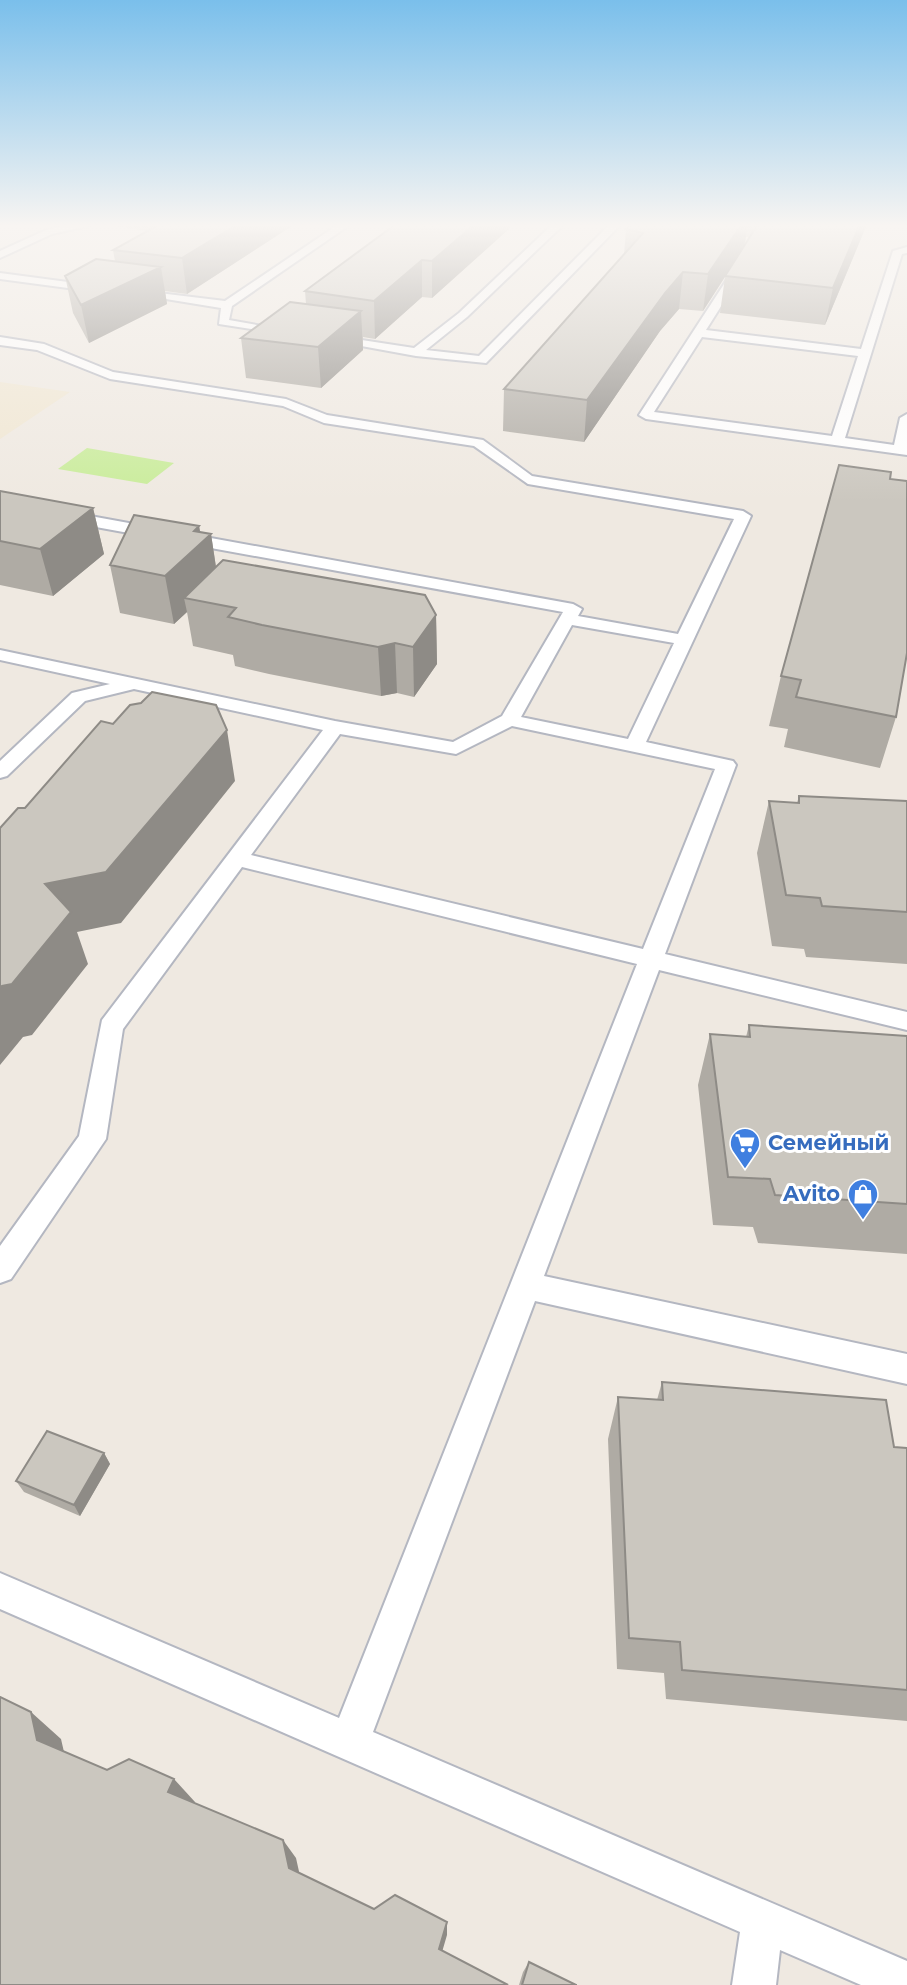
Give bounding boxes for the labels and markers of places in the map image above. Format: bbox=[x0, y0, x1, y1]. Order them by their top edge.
supermarket icon: Семейный bbox=[728, 1126, 762, 1170]
place label: Семейный bbox=[768, 1130, 889, 1155]
shop icon: Avito bbox=[846, 1177, 880, 1221]
place label: Avito bbox=[782, 1181, 840, 1206]

